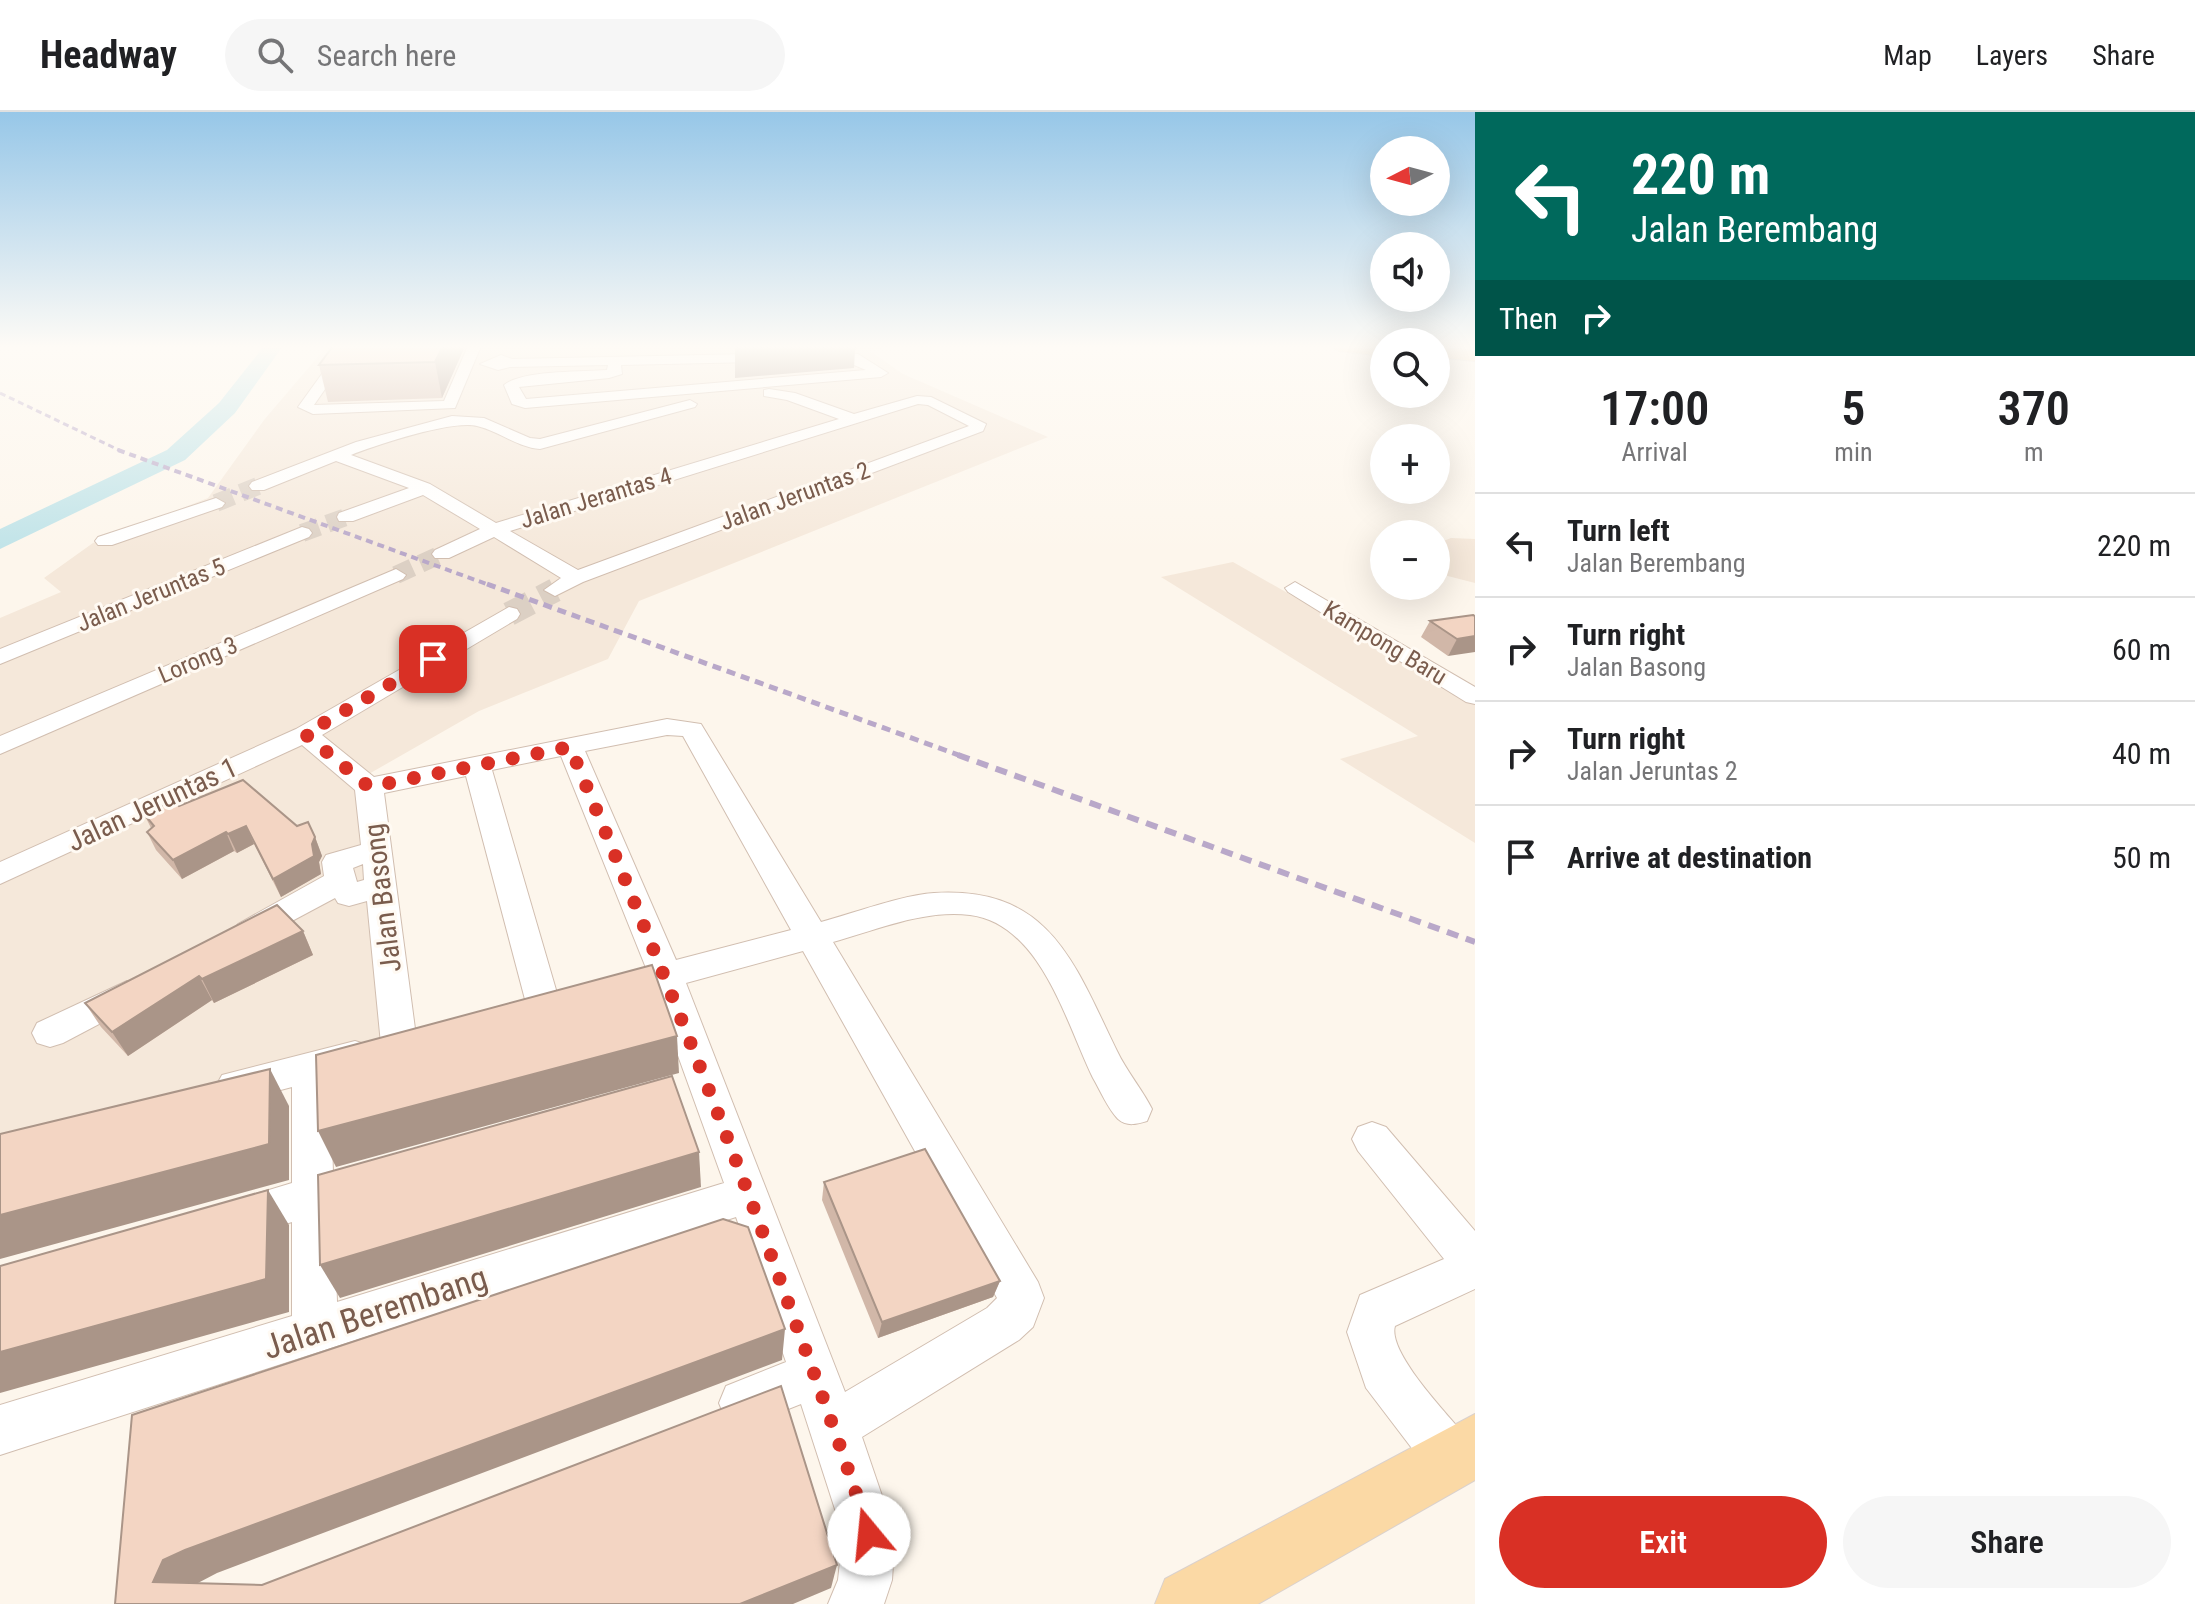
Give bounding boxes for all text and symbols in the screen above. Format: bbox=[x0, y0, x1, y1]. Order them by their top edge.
search box bbox=[225, 19, 785, 91]
text: Headway bbox=[40, 33, 177, 77]
icon: search bbox=[253, 33, 297, 77]
text: Search here bbox=[317, 38, 456, 73]
text: Map bbox=[1883, 39, 1932, 72]
text: Layers bbox=[1976, 39, 2048, 72]
text: Share bbox=[2092, 39, 2155, 72]
north arrow bbox=[1370, 136, 1450, 216]
map controls bbox=[1370, 136, 1450, 600]
text: 220 m bbox=[1631, 142, 1770, 208]
icon: left bbox=[1499, 144, 1603, 248]
text: Jalan Berembang bbox=[1631, 209, 1878, 251]
button: sound bbox=[1370, 232, 1450, 312]
icon: right bbox=[1574, 296, 1618, 340]
text: Then bbox=[1499, 301, 1558, 336]
button: search bbox=[1370, 328, 1450, 408]
text: 17:00 bbox=[1600, 380, 1709, 437]
text: 5 bbox=[1841, 380, 1865, 437]
text: 370 bbox=[1998, 380, 2070, 437]
button: + bbox=[1370, 424, 1450, 504]
text: Arrival bbox=[1622, 437, 1688, 467]
text: min bbox=[1834, 437, 1872, 467]
text: m bbox=[2024, 437, 2044, 467]
street label: Jalan Jeruntas 2 bbox=[716, 456, 874, 536]
street label: Jalan Jerantas 4 bbox=[517, 462, 675, 534]
text: Turn left bbox=[1567, 513, 1670, 548]
button: − bbox=[1370, 520, 1450, 600]
icon: left bbox=[1499, 523, 1543, 567]
text: 220 m bbox=[2097, 528, 2171, 563]
text: Jalan Berembang bbox=[1567, 548, 1746, 578]
street label: Jalan Jeruntas 5 bbox=[73, 553, 229, 637]
street label: Kampong Baru bbox=[1318, 595, 1452, 691]
text: Turn right bbox=[1567, 617, 1685, 652]
pin bbox=[399, 625, 467, 693]
icon: right bbox=[1499, 627, 1543, 671]
street label: Lorong 3 bbox=[154, 631, 242, 689]
text: 60 m bbox=[2112, 632, 2171, 667]
icon: arrive bbox=[411, 637, 455, 681]
text: Jalan Basong bbox=[1567, 652, 1706, 682]
text: Turn right bbox=[1567, 721, 1685, 756]
icon: right bbox=[1499, 731, 1543, 775]
text: 40 m bbox=[2112, 736, 2171, 771]
street label: Jalan Jeruntas 1 bbox=[62, 751, 242, 858]
text: Jalan Jeruntas 2 bbox=[1567, 756, 1738, 786]
street label: Jalan Basong bbox=[357, 822, 408, 974]
icon: arrive bbox=[1499, 835, 1543, 879]
text: Arrive at destination bbox=[1567, 840, 1812, 875]
text: 50 m bbox=[2112, 840, 2171, 875]
street label: Jalan Berembang bbox=[258, 1257, 492, 1367]
position arrow bbox=[827, 1492, 911, 1576]
button: Exit bbox=[1499, 1496, 1827, 1588]
button: Share bbox=[1843, 1496, 2171, 1588]

